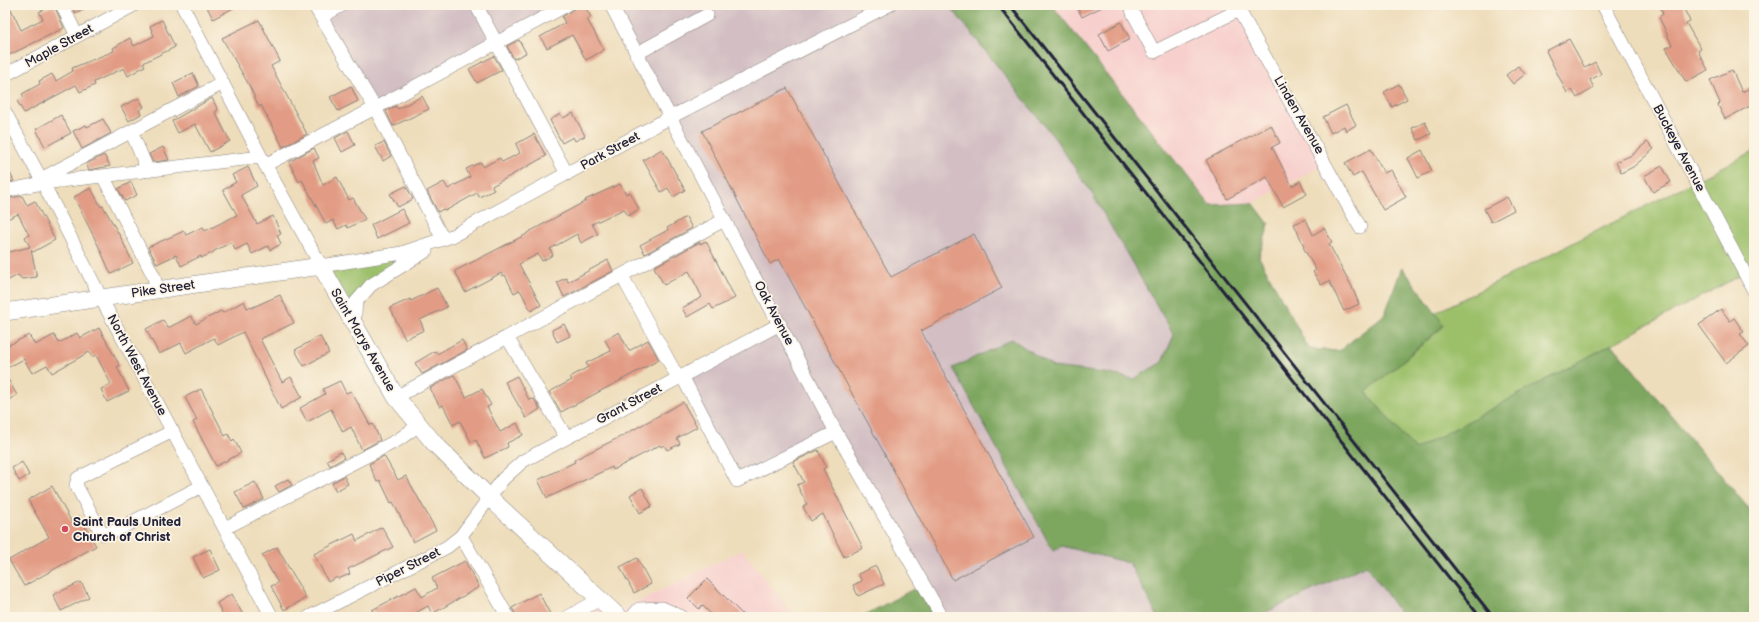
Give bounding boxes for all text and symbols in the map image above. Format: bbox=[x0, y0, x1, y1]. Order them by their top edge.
street label: Maple Street bbox=[22, 21, 96, 71]
street label: Linden Avenue bbox=[1270, 73, 1328, 157]
street label: Buckeye Avenue bbox=[1649, 102, 1709, 195]
street label: Park Street bbox=[578, 128, 642, 174]
street label: Pike Street bbox=[130, 277, 196, 301]
street label: Oak Avenue bbox=[750, 278, 798, 348]
street label: Saint Marys Avenue bbox=[327, 286, 399, 395]
street label: North West Avenue bbox=[104, 312, 171, 419]
street label: Grant Street bbox=[594, 380, 664, 428]
place label: Saint Pauls United Church of Christ bbox=[73, 514, 181, 545]
marker: Saint Pauls United Church of Christ bbox=[60, 524, 70, 534]
street label: Piper Street bbox=[373, 544, 443, 590]

